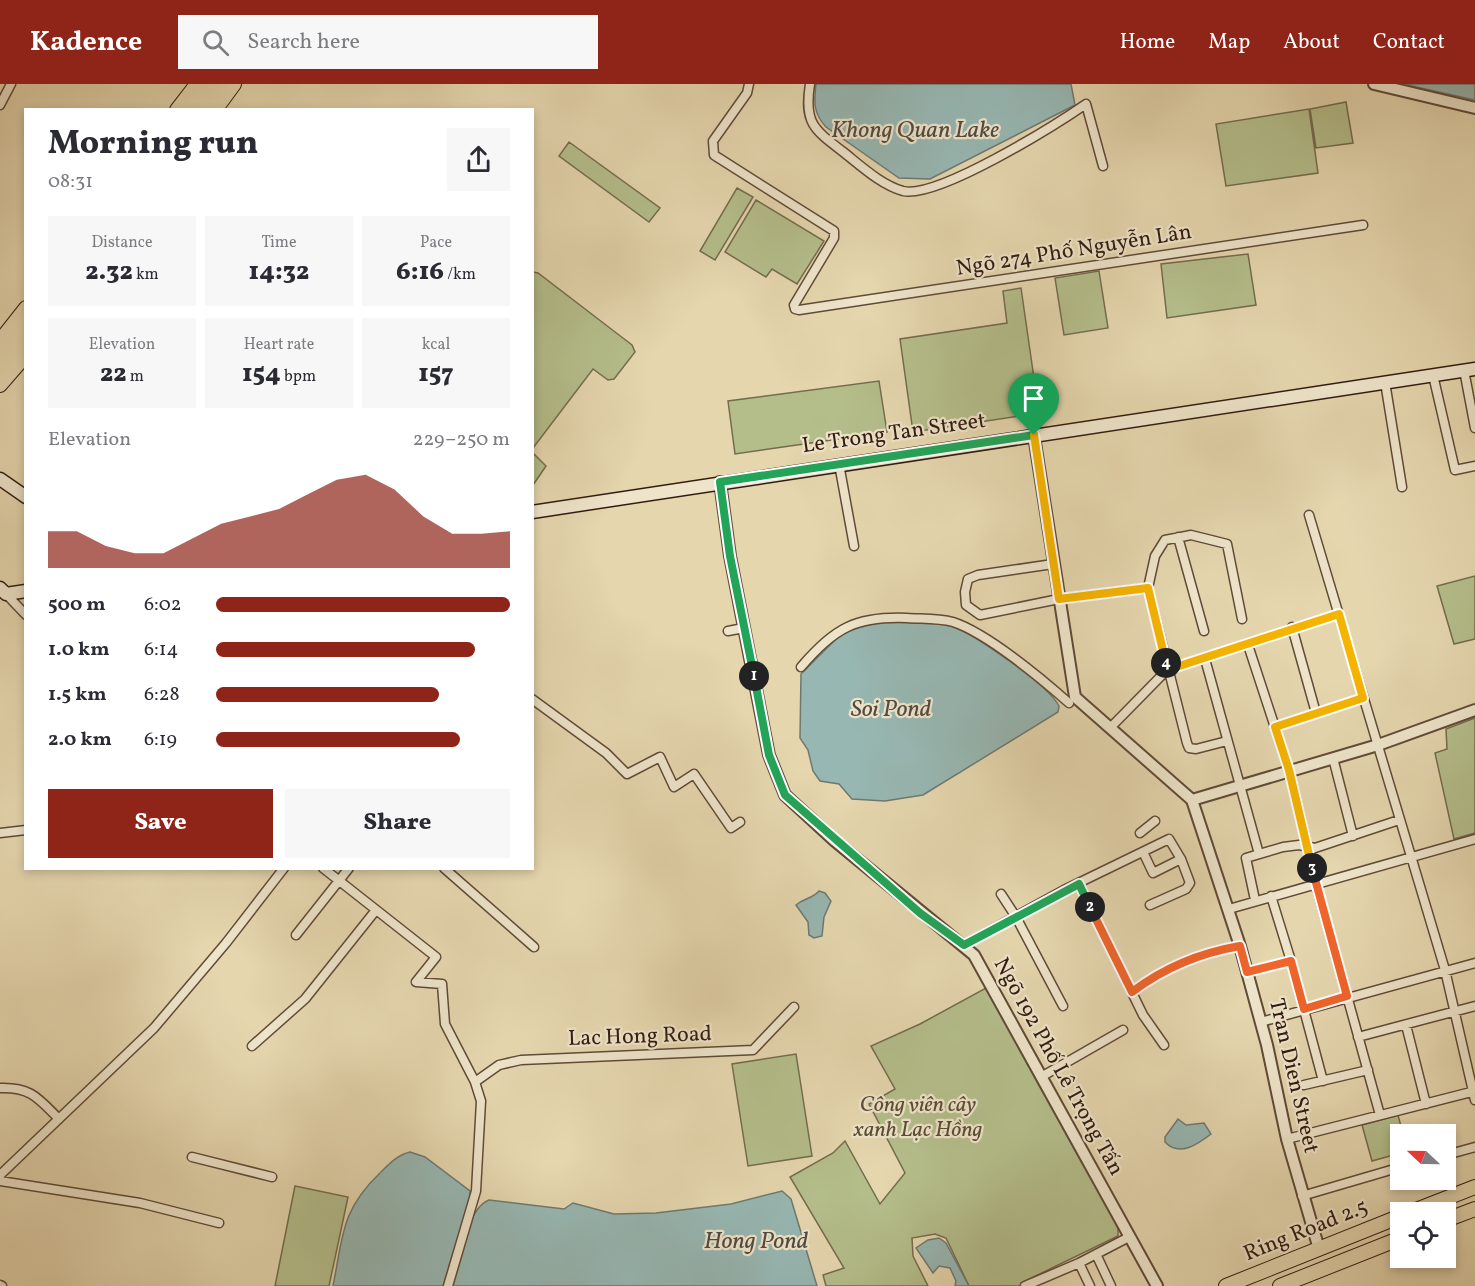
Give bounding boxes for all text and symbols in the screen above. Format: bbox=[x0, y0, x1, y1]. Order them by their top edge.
search box bbox=[178, 15, 598, 69]
text: Kadence bbox=[30, 23, 142, 62]
icon: search bbox=[199, 26, 232, 59]
text: Search here bbox=[247, 27, 360, 58]
text: Home bbox=[1120, 28, 1175, 57]
text: Map bbox=[1208, 28, 1250, 57]
text: About bbox=[1283, 28, 1340, 57]
text: Contact bbox=[1373, 28, 1445, 57]
water label: Khong Quan Lake bbox=[831, 114, 999, 148]
text: Morning run bbox=[48, 122, 258, 168]
button: share bbox=[447, 128, 510, 191]
text: 08:31 bbox=[48, 168, 93, 196]
street label: Ngõ 274 Phố Nguyễn Lân bbox=[954, 217, 1194, 285]
text: Distance bbox=[91, 232, 153, 254]
text: Time bbox=[261, 232, 297, 254]
text: Pace bbox=[420, 232, 452, 254]
text: 2.32 bbox=[85, 254, 133, 290]
text: 14:32 bbox=[249, 254, 309, 290]
text: 6:16 bbox=[396, 254, 444, 290]
text: km bbox=[133, 264, 159, 286]
text: /km bbox=[444, 264, 476, 286]
text: Elevation bbox=[89, 334, 155, 356]
text: Heart rate bbox=[244, 334, 314, 356]
text: kcal bbox=[422, 334, 450, 356]
text: 22 bbox=[100, 356, 127, 392]
text: 154 bbox=[242, 356, 281, 392]
text: 157 bbox=[418, 356, 454, 392]
text: m bbox=[127, 366, 144, 388]
text: bpm bbox=[281, 366, 316, 388]
pin bbox=[1008, 373, 1059, 435]
icon: arrive bbox=[1017, 382, 1050, 415]
street label: Le Trong Tan Street bbox=[800, 406, 988, 462]
text: Elevation bbox=[48, 426, 131, 454]
text: 229–250 m bbox=[413, 426, 510, 454]
text: 500 m bbox=[48, 591, 106, 619]
text: 6:02 bbox=[144, 591, 182, 619]
text: 1.0 km bbox=[48, 636, 110, 664]
text: 6:14 bbox=[144, 636, 179, 664]
pin: 4 bbox=[1151, 648, 1181, 678]
text: 4 bbox=[1161, 652, 1171, 674]
pin: 1 bbox=[739, 661, 769, 691]
text: 1 bbox=[751, 665, 757, 687]
text: 1.5 km bbox=[48, 681, 107, 709]
text: 6:28 bbox=[144, 681, 180, 709]
water label: Soi Pond bbox=[851, 693, 932, 727]
text: 2.0 km bbox=[48, 726, 112, 754]
text: 6:19 bbox=[144, 726, 177, 754]
button: Save bbox=[48, 789, 273, 858]
button: Share bbox=[285, 789, 510, 858]
pin: 3 bbox=[1297, 853, 1327, 883]
text: 3 bbox=[1308, 857, 1316, 879]
pin: 2 bbox=[1075, 892, 1105, 922]
text: 2 bbox=[1086, 896, 1094, 918]
street label: Ngõ 192 Phố Lê Trọng Tấn bbox=[985, 952, 1131, 1182]
street label: Tran Dien Street bbox=[1260, 996, 1326, 1157]
street label: Lac Hong Road bbox=[567, 1019, 713, 1055]
park label: Công viên cây xanh Lạc Hồng bbox=[853, 1090, 983, 1146]
north arrow bbox=[1390, 1124, 1456, 1190]
map controls bbox=[1390, 1124, 1456, 1268]
street label: Ring Road 2.5 bbox=[1239, 1192, 1373, 1270]
button: locate bbox=[1390, 1202, 1456, 1268]
water label: Hong Pond bbox=[704, 1225, 809, 1259]

